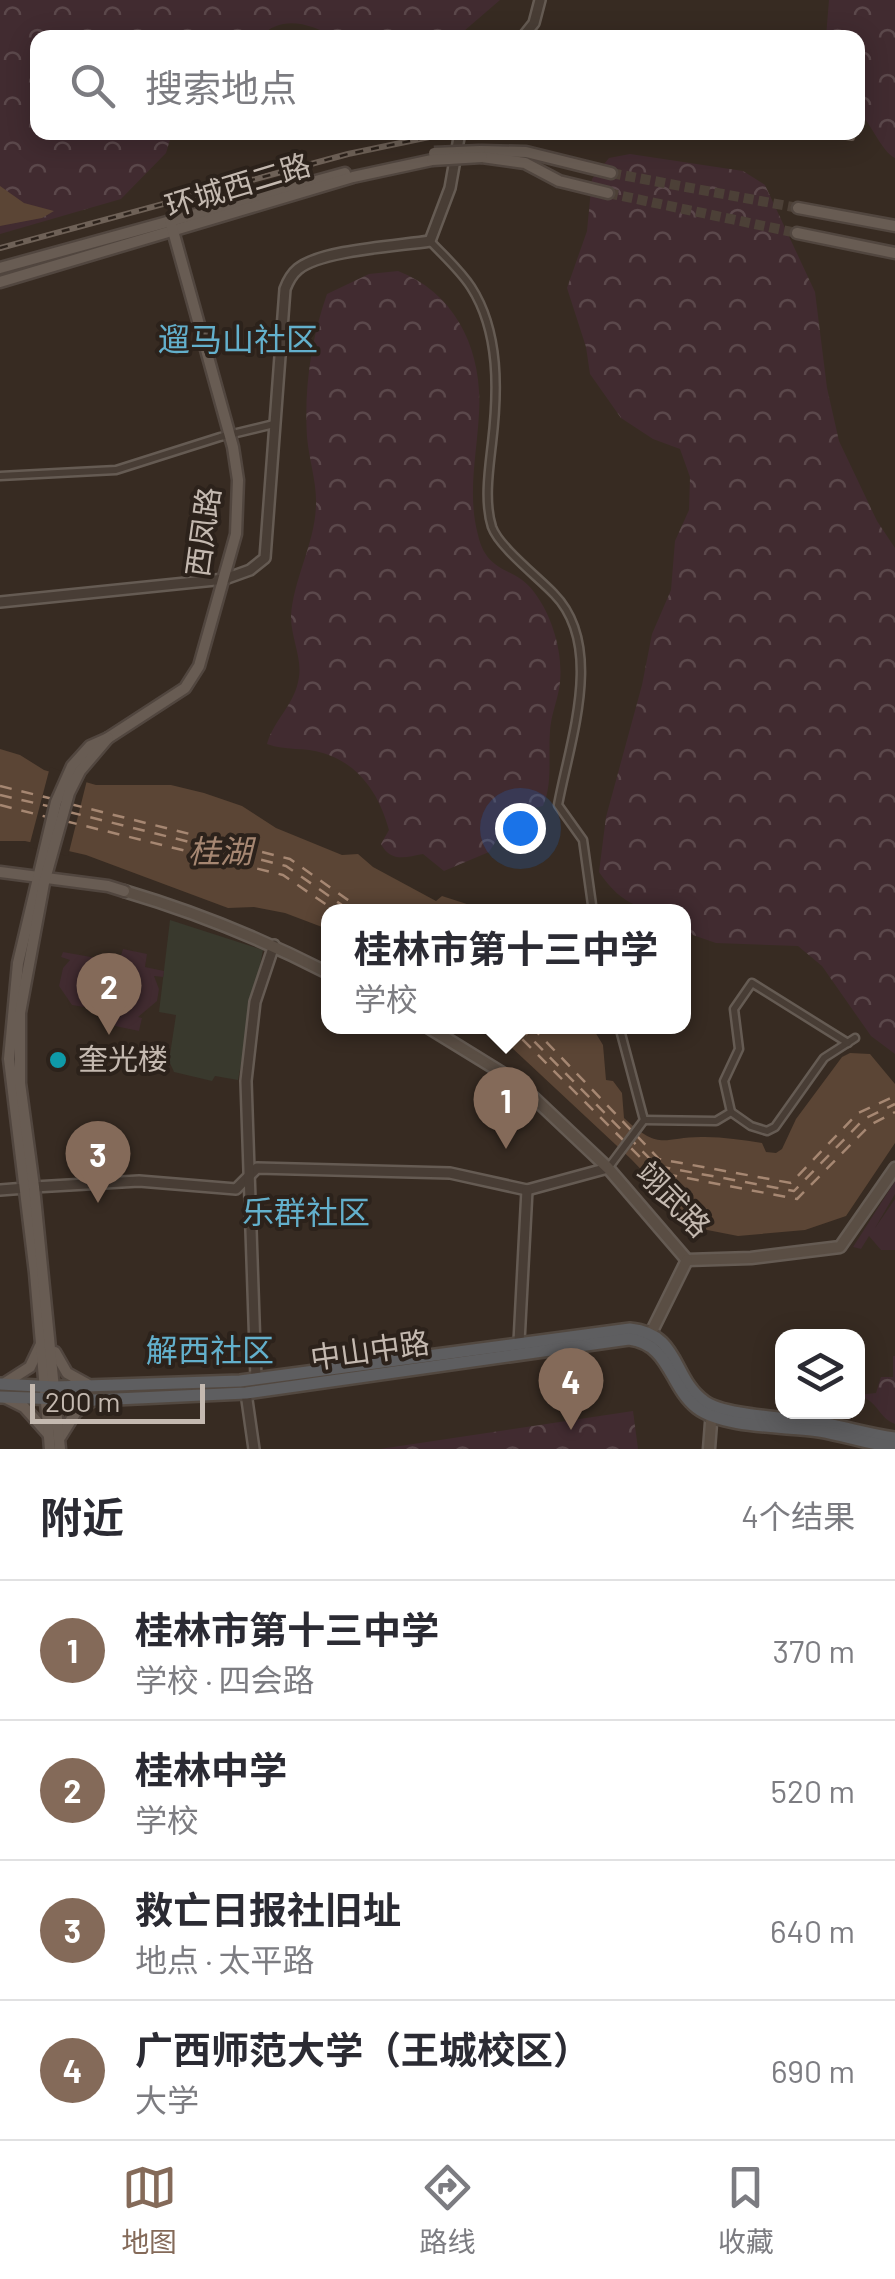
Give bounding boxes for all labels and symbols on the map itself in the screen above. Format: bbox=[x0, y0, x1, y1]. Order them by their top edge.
street label: 环城西二路 bbox=[160, 145, 314, 223]
district label: 遛马山社区 bbox=[158, 319, 318, 357]
street label: 西凤路 bbox=[178, 485, 226, 579]
your location bbox=[495, 803, 546, 854]
water label: 桂湖 bbox=[188, 831, 257, 869]
pin: 2 bbox=[76, 952, 142, 1035]
place label: 奎光楼 bbox=[78, 1040, 168, 1076]
marker: 奎光楼 bbox=[47, 1049, 69, 1071]
pin: 1 bbox=[474, 1066, 538, 1149]
pin: 3 bbox=[66, 1120, 130, 1203]
street label: 翊武路 bbox=[630, 1154, 719, 1243]
district label: 乐群社区 bbox=[242, 1192, 370, 1230]
street label: 中山中路 bbox=[308, 1323, 432, 1375]
district label: 解西社区 bbox=[146, 1330, 274, 1368]
pin: 4 bbox=[538, 1348, 604, 1430]
scale bar bbox=[30, 1379, 205, 1424]

